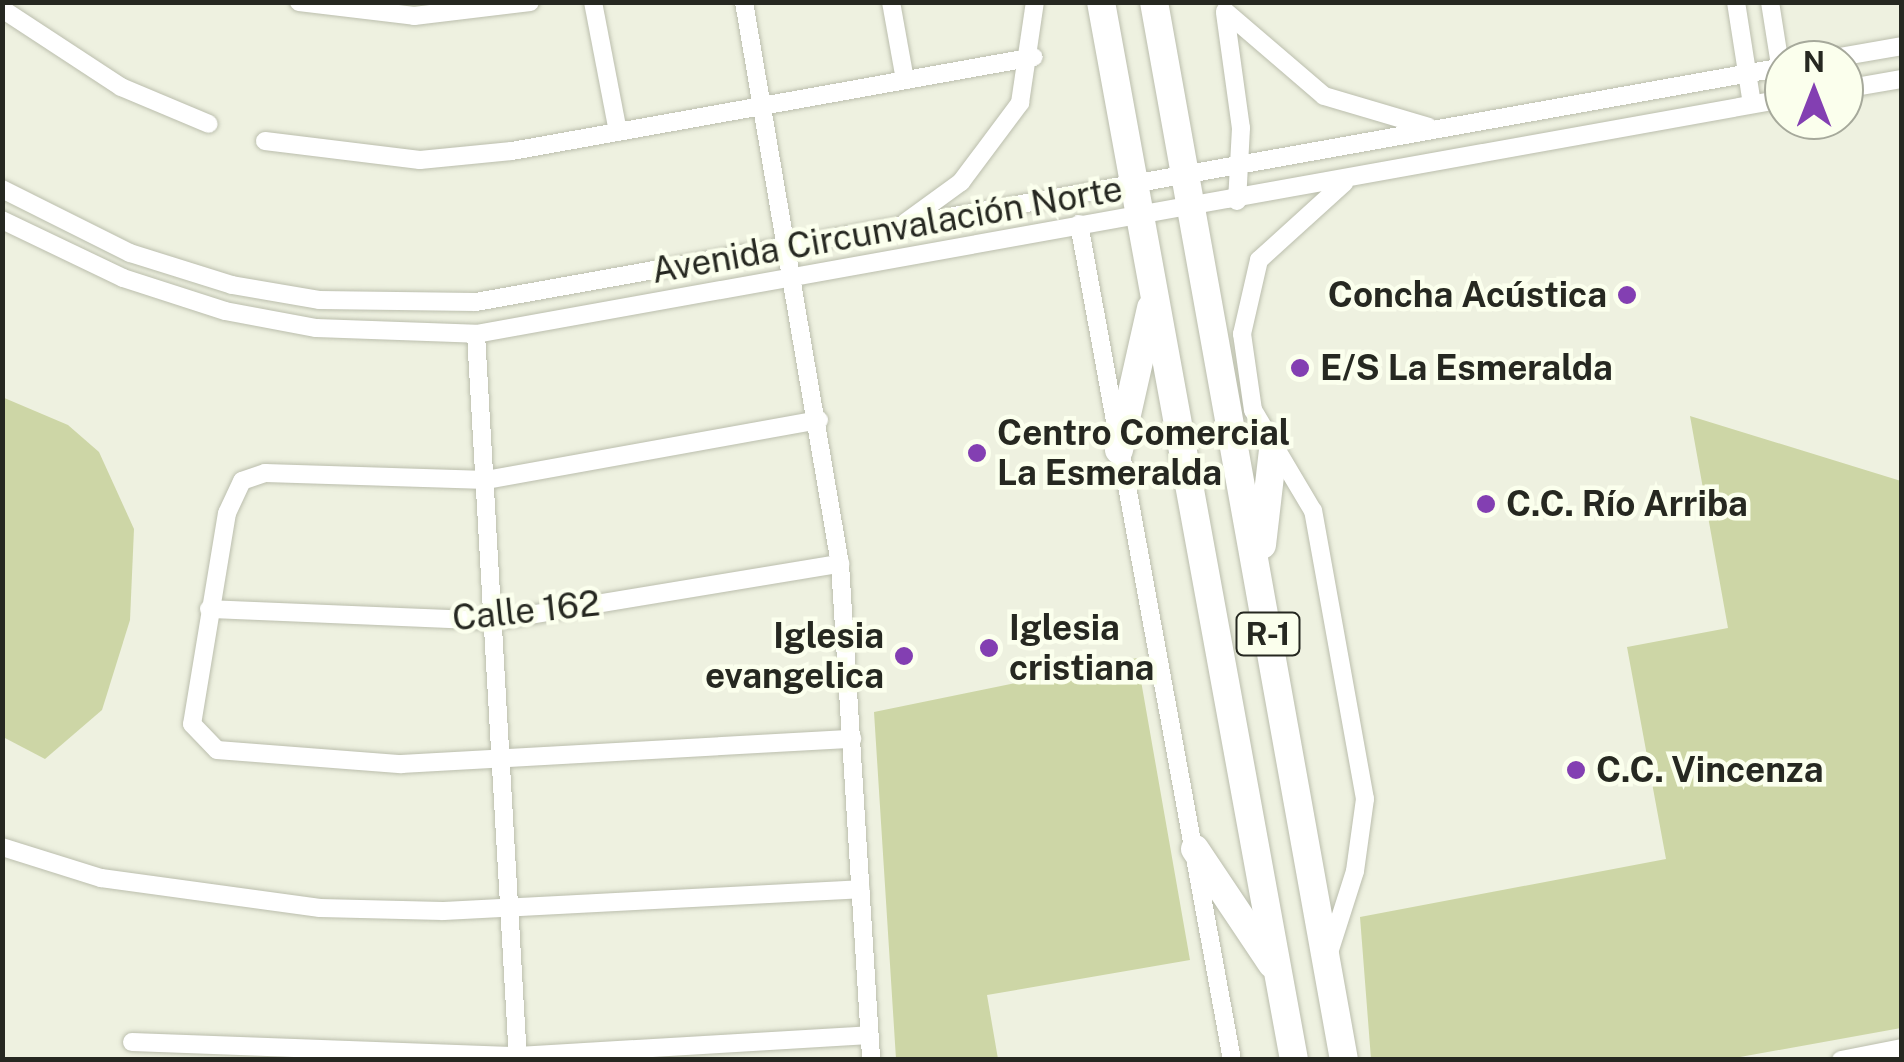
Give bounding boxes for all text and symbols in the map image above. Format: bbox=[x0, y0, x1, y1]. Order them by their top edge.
north arrow bbox=[1764, 40, 1864, 140]
text: N bbox=[1803, 45, 1825, 78]
street label: Avenida Circunvalación Norte bbox=[648, 168, 1126, 292]
place label: Concha Acústica bbox=[1328, 274, 1607, 316]
marker: Concha Acústica bbox=[1616, 284, 1638, 306]
place label: E/S La Esmeralda bbox=[1320, 347, 1613, 389]
marker: E/S La Esmeralda bbox=[1289, 357, 1311, 379]
place label: Centro Comercial La Esmeralda bbox=[997, 412, 1290, 494]
marker: Centro Comercial La Esmeralda bbox=[966, 442, 988, 464]
place label: C.C. Río Arriba bbox=[1506, 483, 1748, 525]
marker: C.C. Río Arriba bbox=[1475, 493, 1497, 515]
street label: Calle 162 bbox=[450, 582, 602, 640]
place label: Iglesia cristiana bbox=[1009, 607, 1154, 689]
road number: R-1 bbox=[1233, 607, 1303, 661]
place label: Iglesia evangelica bbox=[705, 615, 884, 697]
marker: Iglesia cristiana bbox=[978, 637, 1000, 659]
marker: Iglesia evangelica bbox=[893, 645, 915, 667]
place label: C.C. Vincenza bbox=[1596, 749, 1824, 791]
marker: C.C. Vincenza bbox=[1565, 759, 1587, 781]

